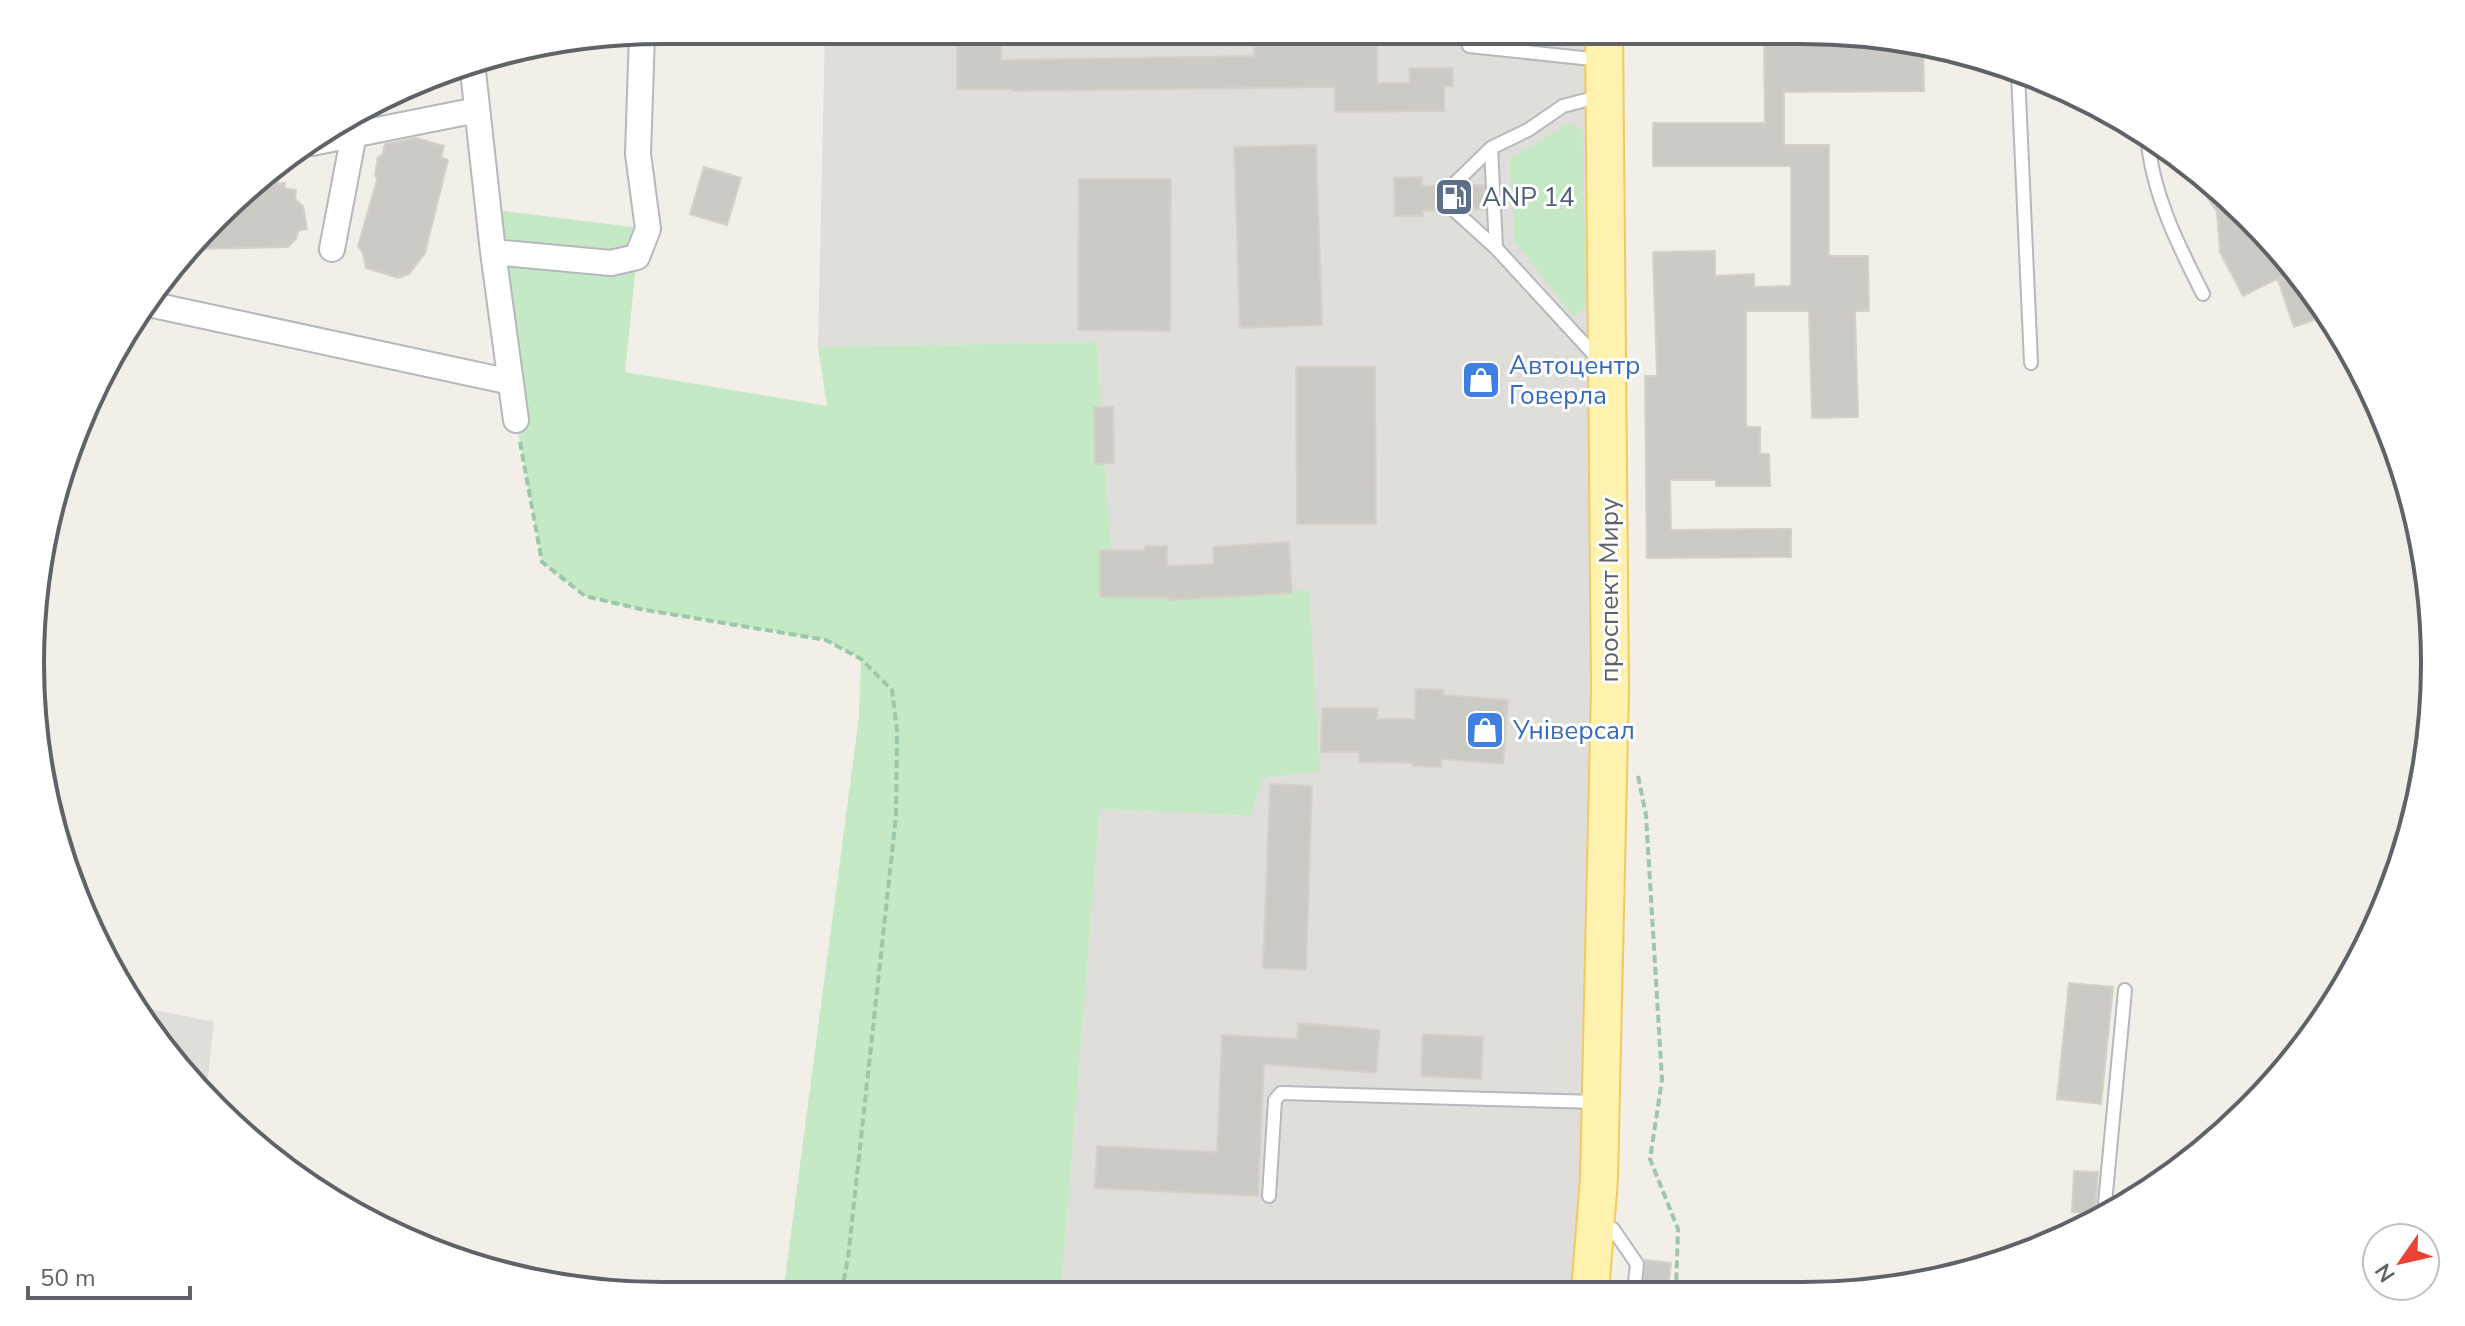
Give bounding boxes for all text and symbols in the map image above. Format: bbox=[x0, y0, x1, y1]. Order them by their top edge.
fuel station icon: ANP 14 bbox=[1433, 176, 1475, 218]
place label: ANP 14 bbox=[1482, 180, 1575, 215]
place label: Автоцентр Говерла bbox=[1509, 348, 1641, 413]
shop icon: Автоцентр Говерла bbox=[1460, 359, 1502, 401]
street label: проспект Миру bbox=[1592, 497, 1627, 683]
shop icon: Універсал bbox=[1464, 709, 1506, 751]
place label: Універсал bbox=[1512, 713, 1635, 748]
north arrow bbox=[2361, 1222, 2441, 1302]
scale bar bbox=[28, 1250, 190, 1300]
text: N bbox=[2368, 1257, 2402, 1288]
text: 50 m bbox=[40, 1262, 96, 1294]

